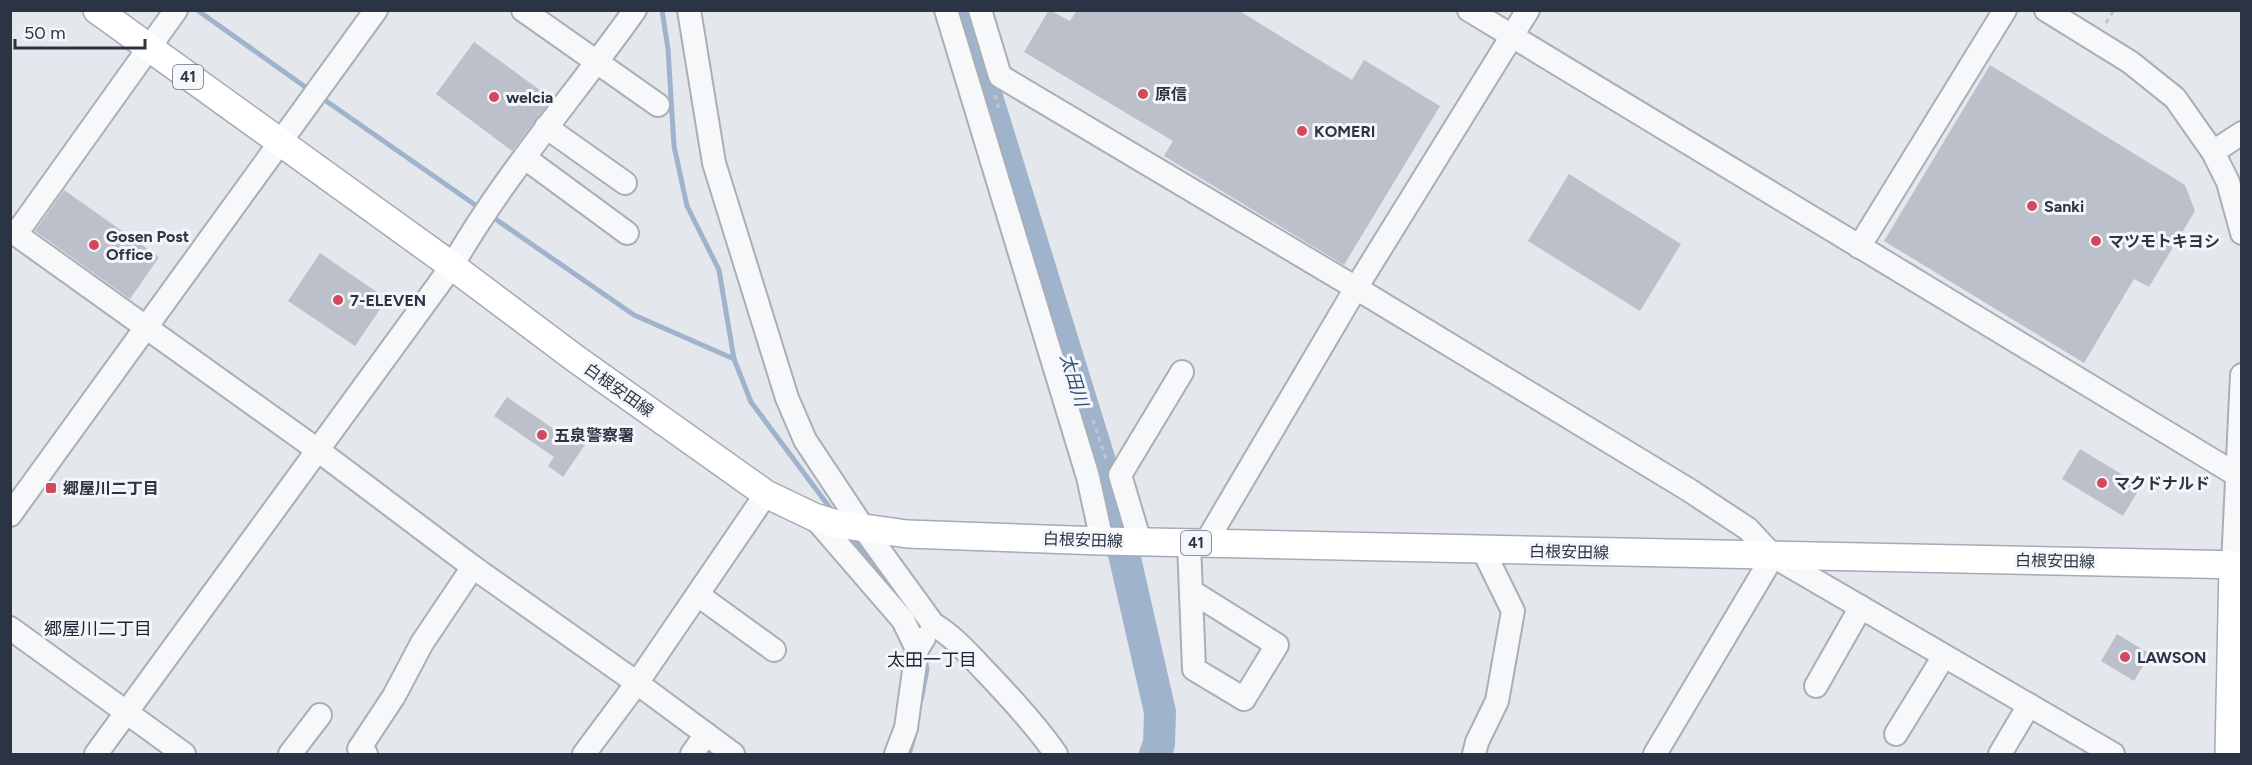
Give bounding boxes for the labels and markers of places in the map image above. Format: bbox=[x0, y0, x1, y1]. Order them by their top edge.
place label: 原信 bbox=[1155, 85, 1187, 104]
marker: 原信 bbox=[1136, 87, 1150, 101]
place label: welcia bbox=[506, 88, 553, 107]
marker: welcia bbox=[487, 90, 501, 104]
place label: KOMERI bbox=[1314, 122, 1375, 141]
marker: KOMERI bbox=[1295, 124, 1309, 138]
place label: Sanki bbox=[2044, 197, 2084, 216]
marker: Sanki bbox=[2025, 199, 2039, 213]
place label: Gosen Post Office bbox=[106, 227, 189, 264]
place label: マツモトキヨシ bbox=[2108, 232, 2220, 251]
marker: マツモトキヨシ bbox=[2089, 234, 2103, 248]
marker: Gosen Post Office bbox=[87, 238, 101, 252]
place label: 7-ELEVEN bbox=[350, 291, 426, 310]
marker: 7-ELEVEN bbox=[331, 293, 345, 307]
place label: 五泉警察署 bbox=[554, 426, 634, 445]
marker: 五泉警察署 bbox=[535, 428, 549, 442]
place label: マクドナルド bbox=[2114, 474, 2210, 493]
marker: マクドナルド bbox=[2095, 476, 2109, 490]
place label: 郷屋川二丁目 bbox=[63, 479, 159, 498]
marker: 郷屋川二丁目 bbox=[44, 481, 58, 495]
place label: LAWSON bbox=[2137, 648, 2206, 667]
marker: LAWSON bbox=[2118, 650, 2132, 664]

